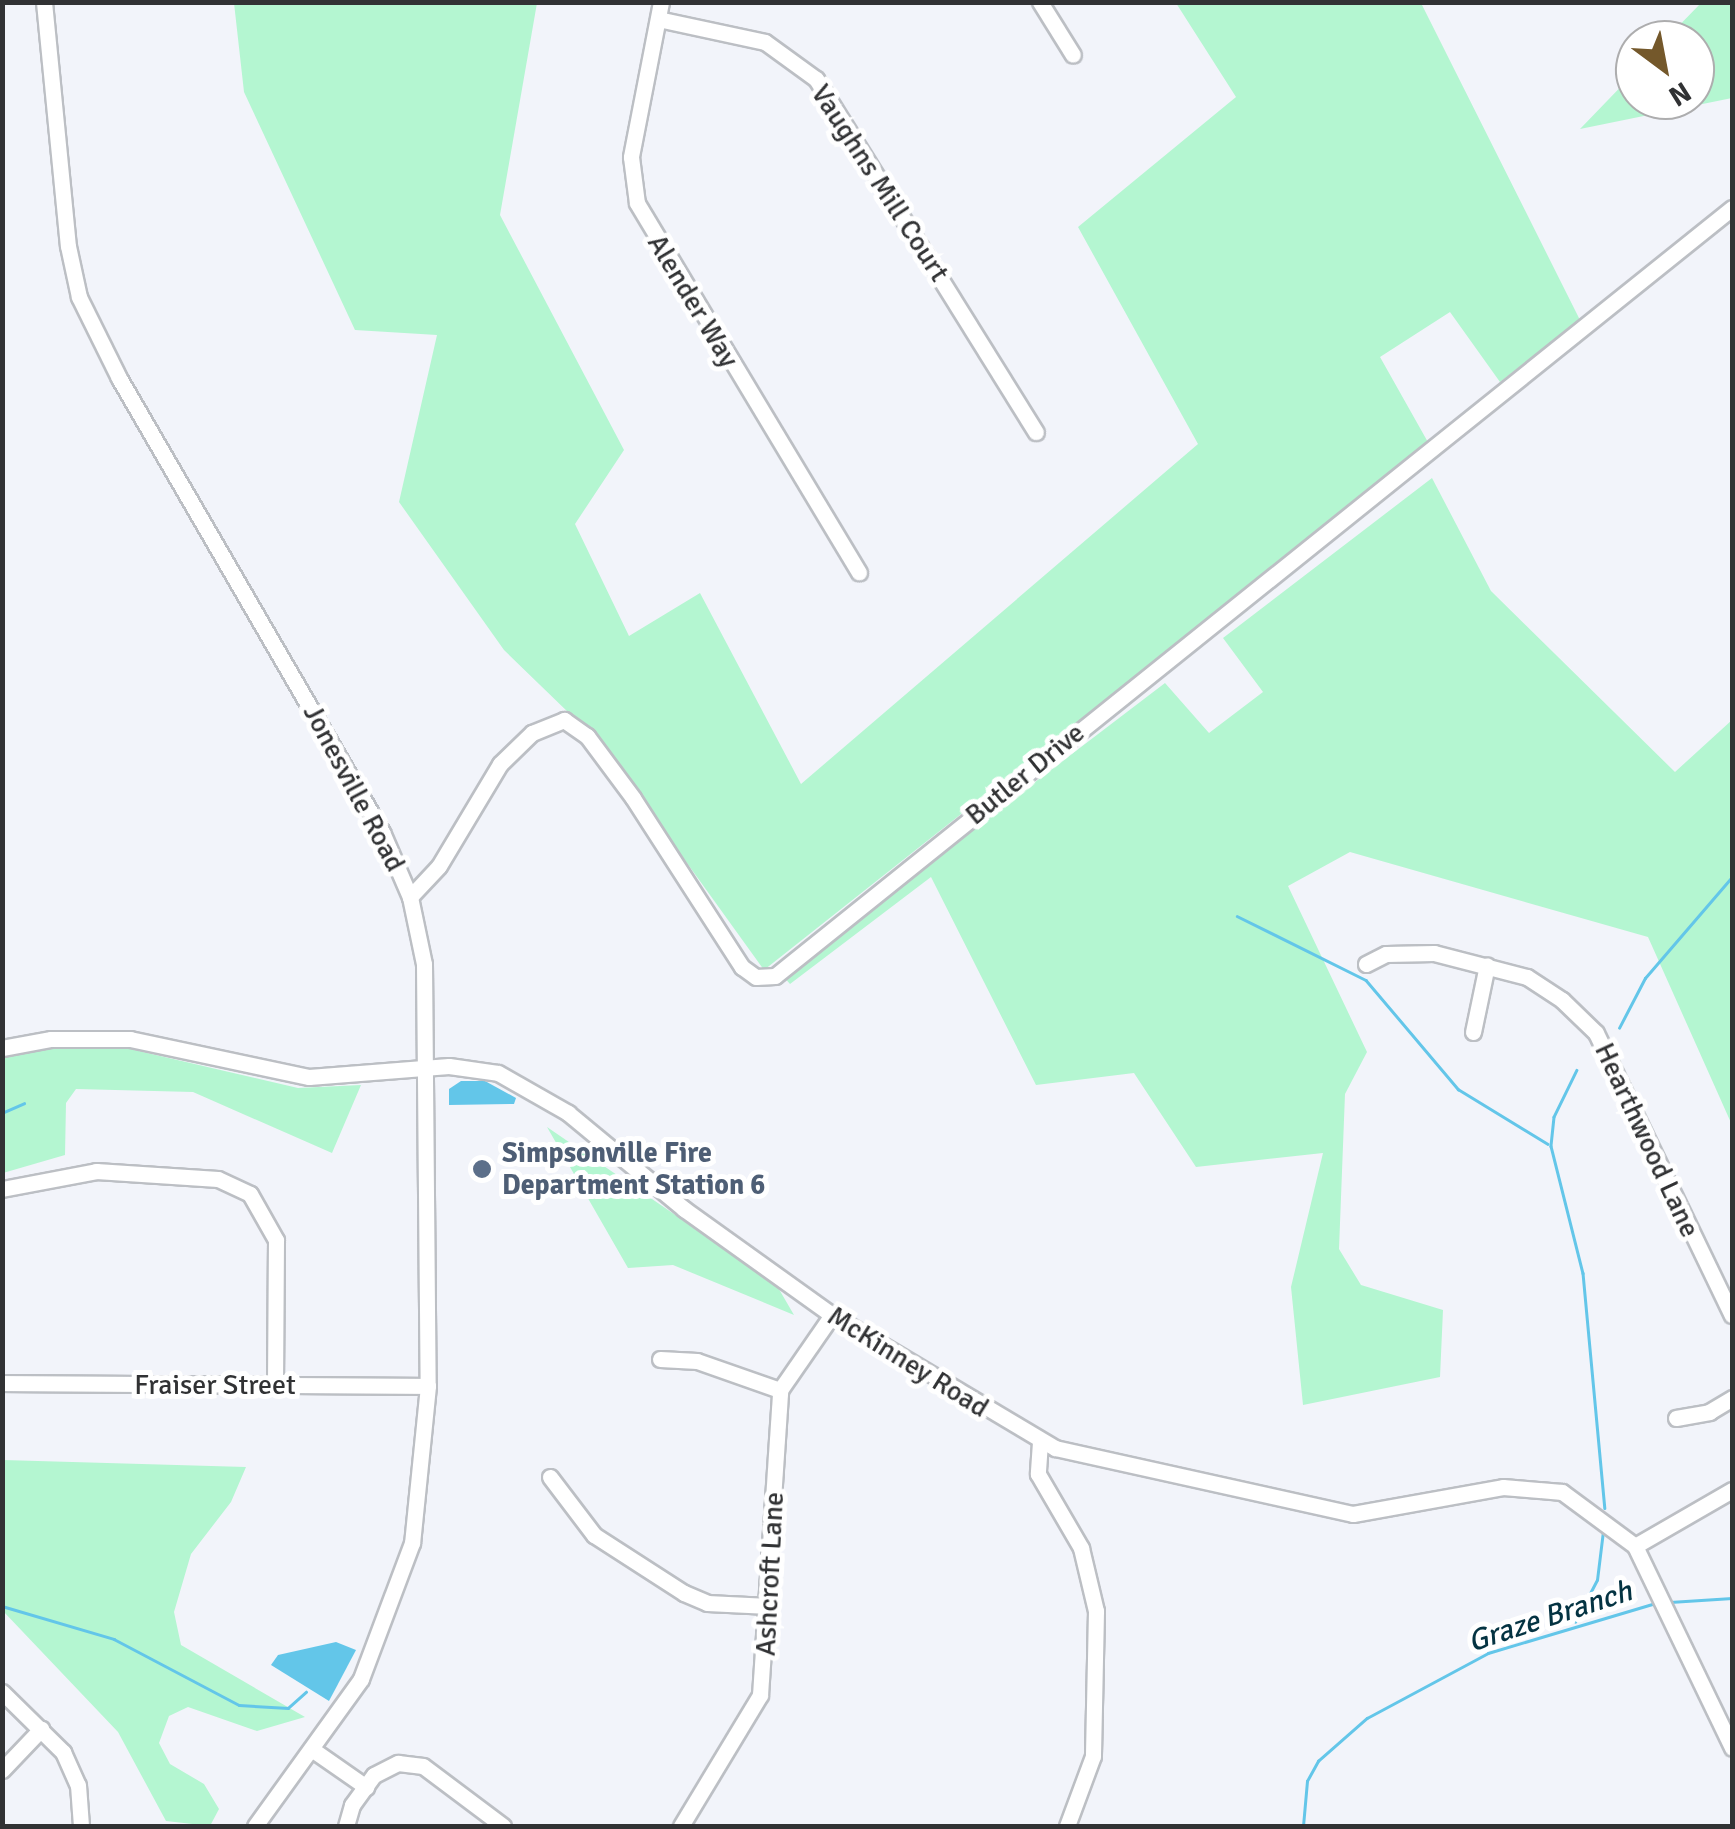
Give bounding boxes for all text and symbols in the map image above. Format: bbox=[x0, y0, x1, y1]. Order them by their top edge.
north arrow bbox=[1615, 20, 1715, 120]
text: N bbox=[1663, 74, 1697, 113]
street label: Vaughns Mill Court bbox=[804, 78, 956, 288]
street label: Alender Way bbox=[640, 228, 746, 374]
street label: Jonesville Road bbox=[296, 699, 412, 877]
street label: Butler Drive bbox=[959, 716, 1091, 832]
street label: Hearthwood Lane bbox=[1587, 1038, 1707, 1242]
place label: Simpsonville Fire Department Station 6 bbox=[502, 1136, 765, 1202]
marker: Simpsonville Fire Department Station 6 bbox=[471, 1158, 493, 1180]
street label: McKinney Road bbox=[821, 1299, 995, 1425]
street label: Fraiser Street bbox=[134, 1368, 296, 1402]
street label: Ashcroft Lane bbox=[749, 1491, 791, 1657]
water label: Graze Branch bbox=[1463, 1574, 1637, 1660]

